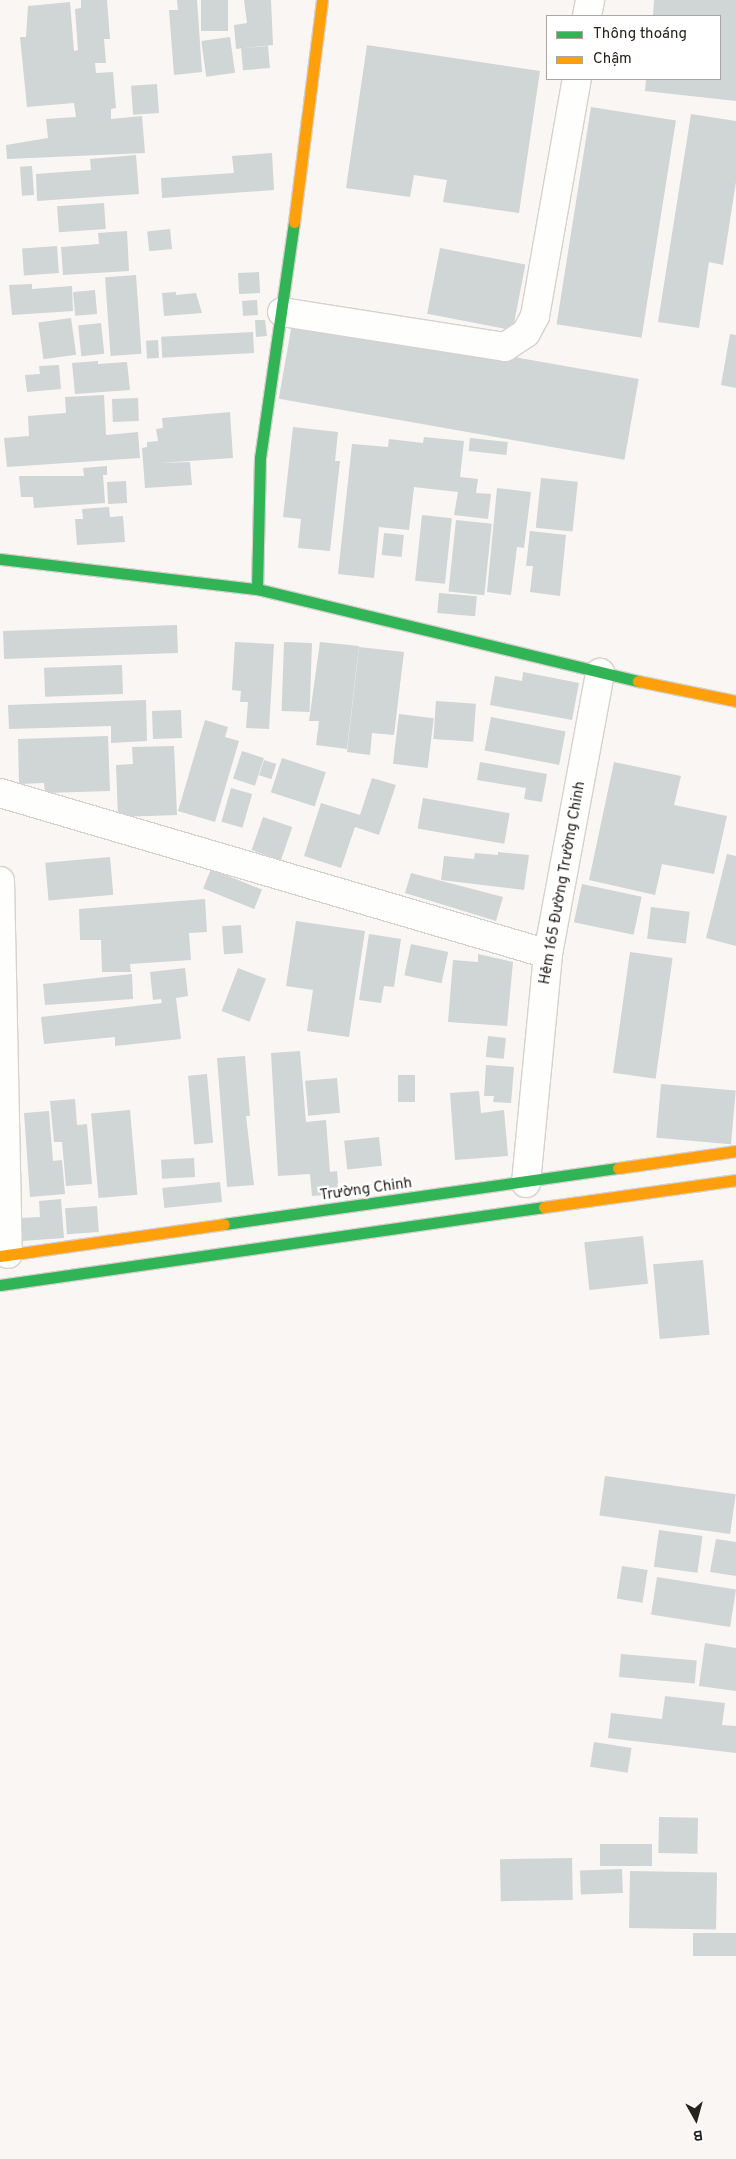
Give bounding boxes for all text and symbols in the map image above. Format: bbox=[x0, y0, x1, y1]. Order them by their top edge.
legend bbox=[546, 15, 721, 80]
text: Thông thoáng bbox=[593, 25, 687, 44]
text: Chậm bbox=[593, 50, 632, 69]
street label: Hẻm 165 Đường Trường Chinh bbox=[536, 780, 590, 986]
street label: Trường Chinh bbox=[319, 1175, 413, 1205]
north arrow bbox=[671, 2094, 721, 2144]
text: B bbox=[692, 2125, 704, 2143]

